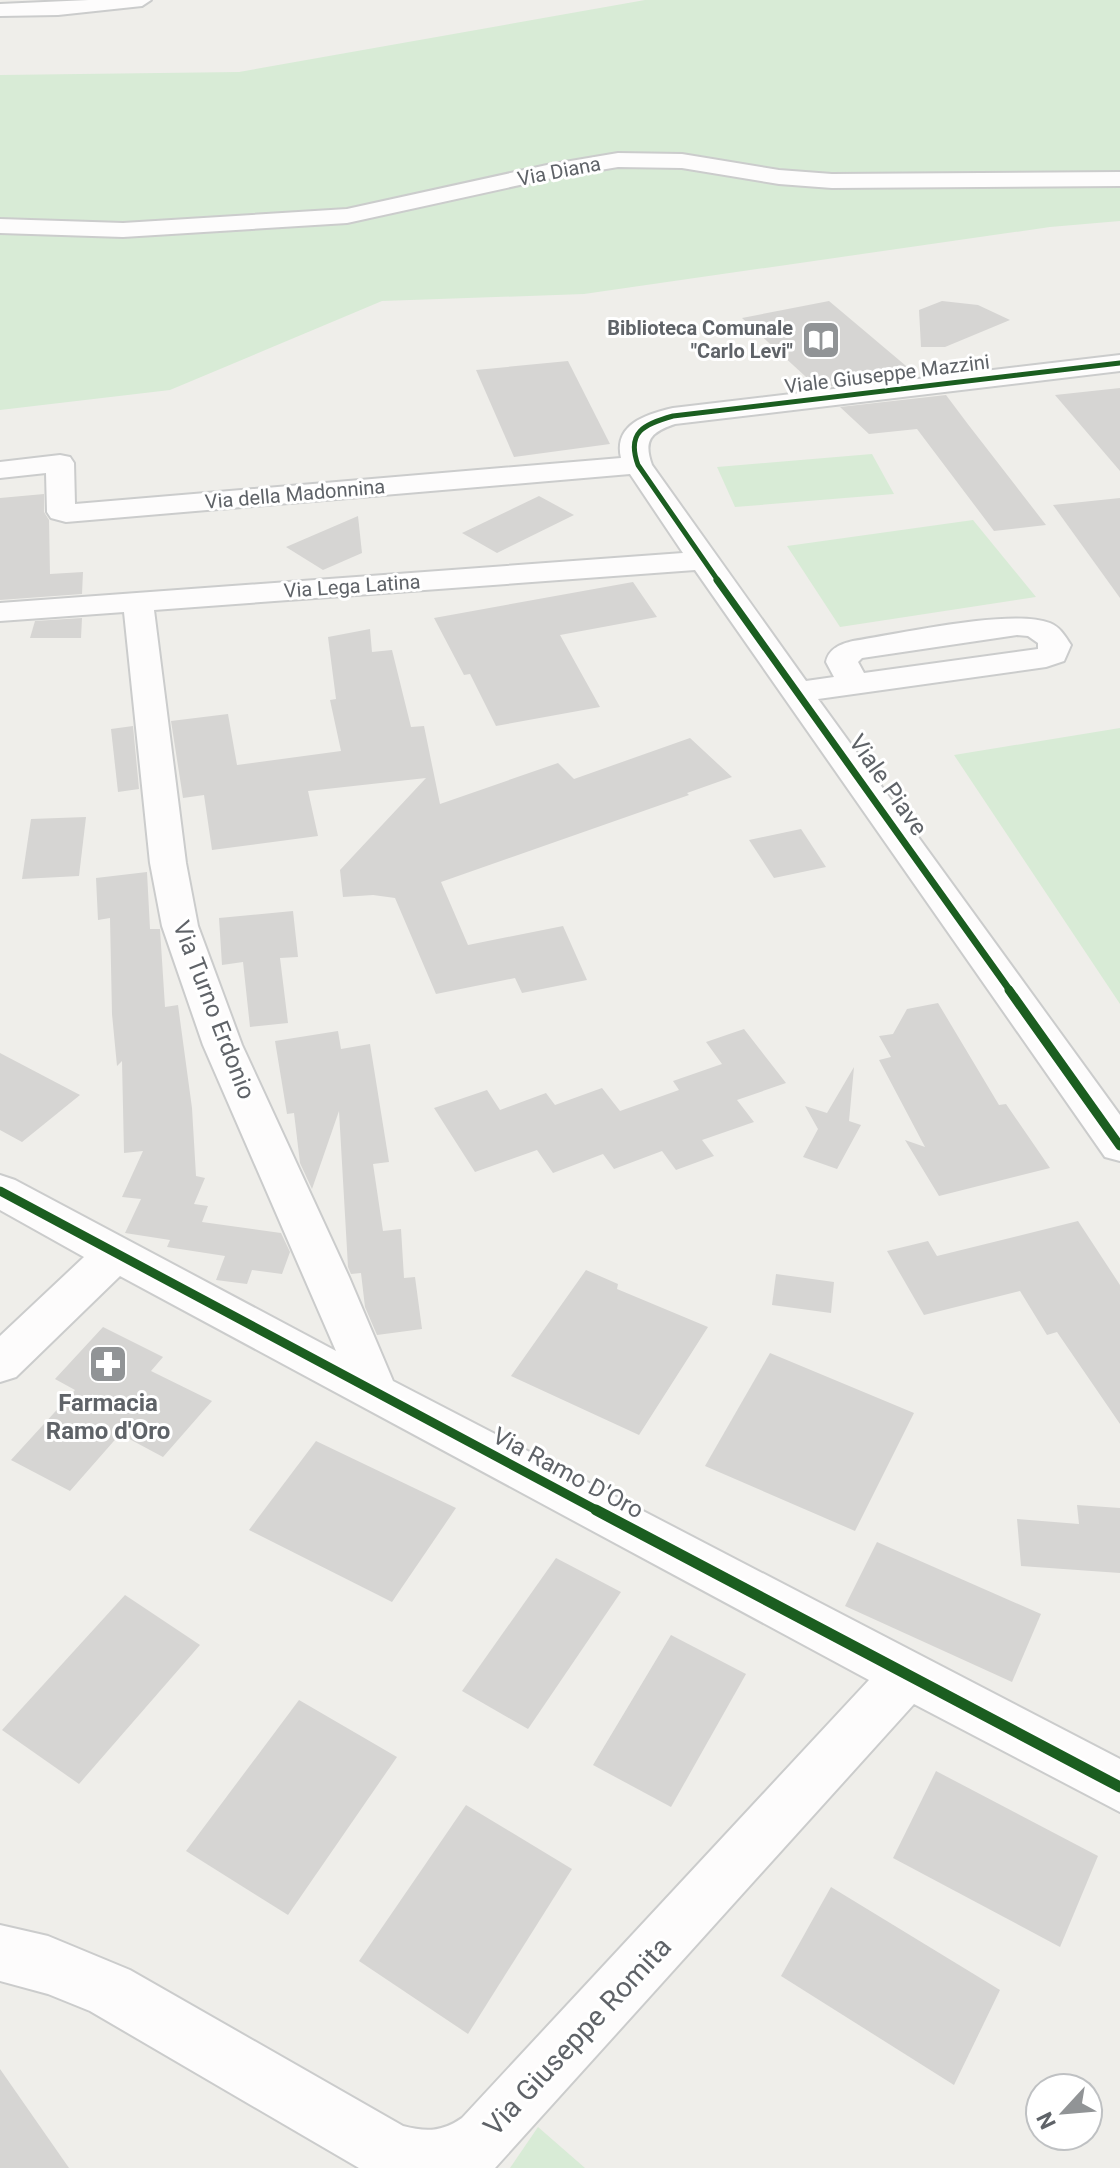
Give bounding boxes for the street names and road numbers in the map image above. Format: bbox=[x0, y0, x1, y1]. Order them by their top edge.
street label: Via Diana bbox=[515, 151, 603, 191]
street label: Viale Giuseppe Mazzini bbox=[783, 350, 991, 398]
street label: Via della Madonnina bbox=[204, 474, 386, 514]
street label: Via Lega Latina bbox=[283, 569, 421, 603]
street label: Viale Piave bbox=[843, 729, 933, 841]
street label: Via Turno Erdonio bbox=[167, 917, 261, 1103]
street label: Via Ramo D'Oro bbox=[488, 1422, 648, 1524]
street label: Via Giuseppe Romita bbox=[477, 1930, 678, 2143]

